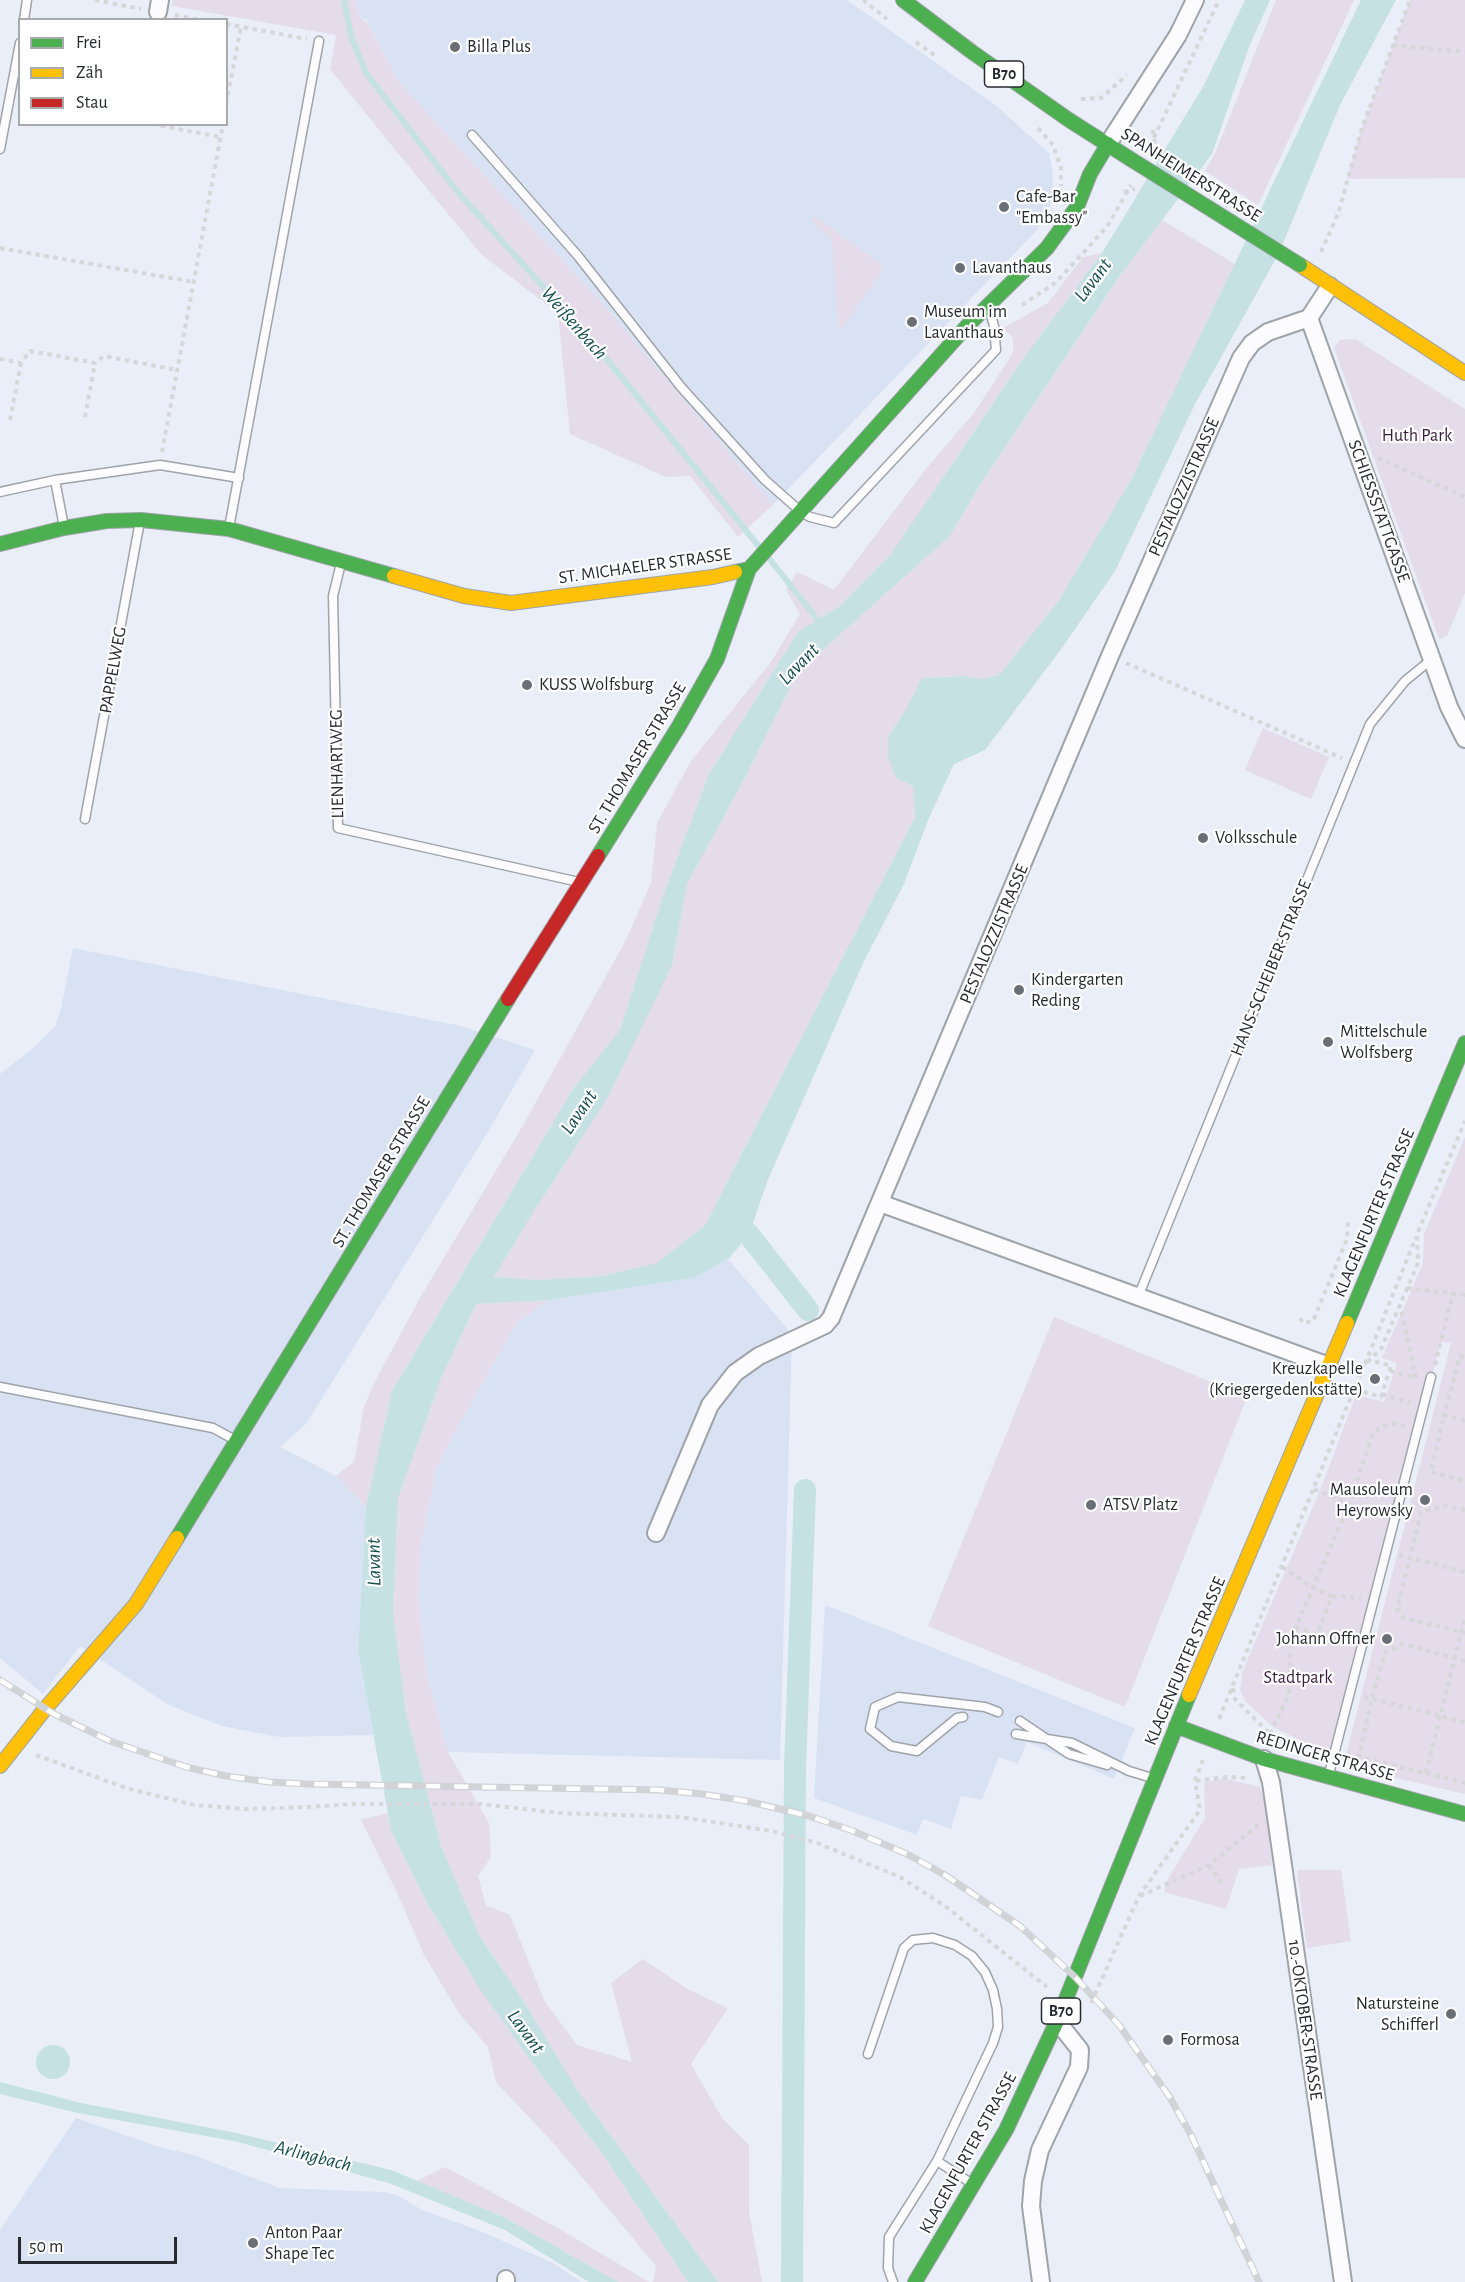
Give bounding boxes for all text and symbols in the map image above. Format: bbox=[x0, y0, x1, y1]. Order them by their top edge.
legend bbox=[18, 18, 228, 126]
text: Frei bbox=[76, 34, 102, 52]
place label: Billa Plus bbox=[467, 36, 531, 58]
marker: Billa Plus bbox=[448, 40, 462, 54]
road number: B70 bbox=[984, 61, 1024, 87]
text: Zäh bbox=[76, 64, 103, 82]
text: Stau bbox=[76, 94, 108, 112]
street label: SPANHEIMERSTRASSE bbox=[1117, 123, 1265, 227]
place label: Cafe-Bar "Embassy" bbox=[1016, 186, 1088, 228]
marker: Cafe-Bar "Embassy" bbox=[997, 200, 1011, 214]
water label: Lavant bbox=[1069, 253, 1117, 307]
place label: Lavanthaus bbox=[972, 257, 1052, 279]
marker: Lavanthaus bbox=[953, 261, 967, 275]
water label: Weißenbach bbox=[536, 281, 612, 365]
place label: Museum im Lavanthaus bbox=[924, 301, 1007, 344]
marker: Museum im Lavanthaus bbox=[905, 315, 919, 329]
street label: PESTALOZZISTRASSE bbox=[1144, 414, 1224, 560]
park label: Huth Park bbox=[1382, 425, 1452, 447]
street label: SCHIESSSTATTGASSE bbox=[1343, 437, 1415, 585]
street label: ST. MICHAELER STRASSE bbox=[557, 543, 733, 589]
street label: PAPPELWEG bbox=[95, 625, 131, 715]
water label: Lavant bbox=[773, 638, 825, 690]
place label: KUSS Wolfsburg bbox=[539, 674, 654, 696]
marker: KUSS Wolfsburg bbox=[520, 678, 534, 692]
street label: ST. THOMASER STRASSE bbox=[583, 678, 691, 838]
street label: LIENHARTWEG bbox=[325, 709, 349, 819]
place label: Volksschule bbox=[1215, 827, 1297, 849]
marker: Volksschule bbox=[1196, 831, 1210, 845]
street label: PESTALOZZISTRASSE bbox=[955, 861, 1033, 1007]
street label: HANS-SCHEIBER-STRASSE bbox=[1226, 877, 1316, 1059]
place label: Kindergarten Reding bbox=[1031, 969, 1123, 1012]
marker: Kindergarten Reding bbox=[1012, 983, 1026, 997]
place label: Mittelschule Wolfsberg bbox=[1340, 1021, 1427, 1064]
marker: Mittelschule Wolfsberg bbox=[1321, 1035, 1335, 1049]
water label: Lavant bbox=[555, 1085, 603, 1139]
street label: ST. THOMASER STRASSE bbox=[327, 1092, 435, 1252]
street label: KLAGENFURTER STRASSE bbox=[1329, 1125, 1419, 1301]
place label: Kreuzkapelle (Kriegergedenkstätte) bbox=[1209, 1358, 1363, 1400]
marker: Kreuzkapelle (Kriegergedenkstätte) bbox=[1368, 1372, 1382, 1386]
place label: Mausoleum Heyrowsky bbox=[1330, 1479, 1413, 1522]
marker: Mausoleum Heyrowsky bbox=[1418, 1493, 1432, 1507]
place label: ATSV Platz bbox=[1103, 1494, 1178, 1516]
marker: ATSV Platz bbox=[1084, 1498, 1098, 1512]
water label: Lavant bbox=[362, 1537, 386, 1587]
street label: KLAGENFURTER STRASSE bbox=[1140, 1573, 1230, 1749]
place label: Johann Offner bbox=[1276, 1628, 1375, 1650]
marker: Johann Offner bbox=[1380, 1632, 1394, 1646]
park label: Stadtpark bbox=[1264, 1667, 1332, 1689]
street label: REDINGER STRASSE bbox=[1253, 1726, 1397, 1786]
street label: 10.-OKTOBER-STRASSE bbox=[1283, 1938, 1327, 2102]
place label: Natursteine Schifferl bbox=[1356, 1993, 1439, 2036]
road number: B70 bbox=[1042, 1998, 1080, 2024]
water label: Lavant bbox=[502, 2005, 550, 2059]
marker: Natursteine Schifferl bbox=[1444, 2007, 1458, 2021]
place label: Formosa bbox=[1180, 2029, 1240, 2051]
marker: Formosa bbox=[1161, 2033, 1175, 2047]
street label: KLAGENFURTER STRASSE bbox=[915, 2069, 1021, 2237]
water label: Arlingbach bbox=[272, 2135, 354, 2177]
place label: Anton Paar Shape Tec bbox=[265, 2222, 342, 2264]
scale bar bbox=[21, 2225, 180, 2263]
marker: Anton Paar Shape Tec bbox=[246, 2236, 260, 2250]
text: 50 m bbox=[29, 2238, 63, 2256]

